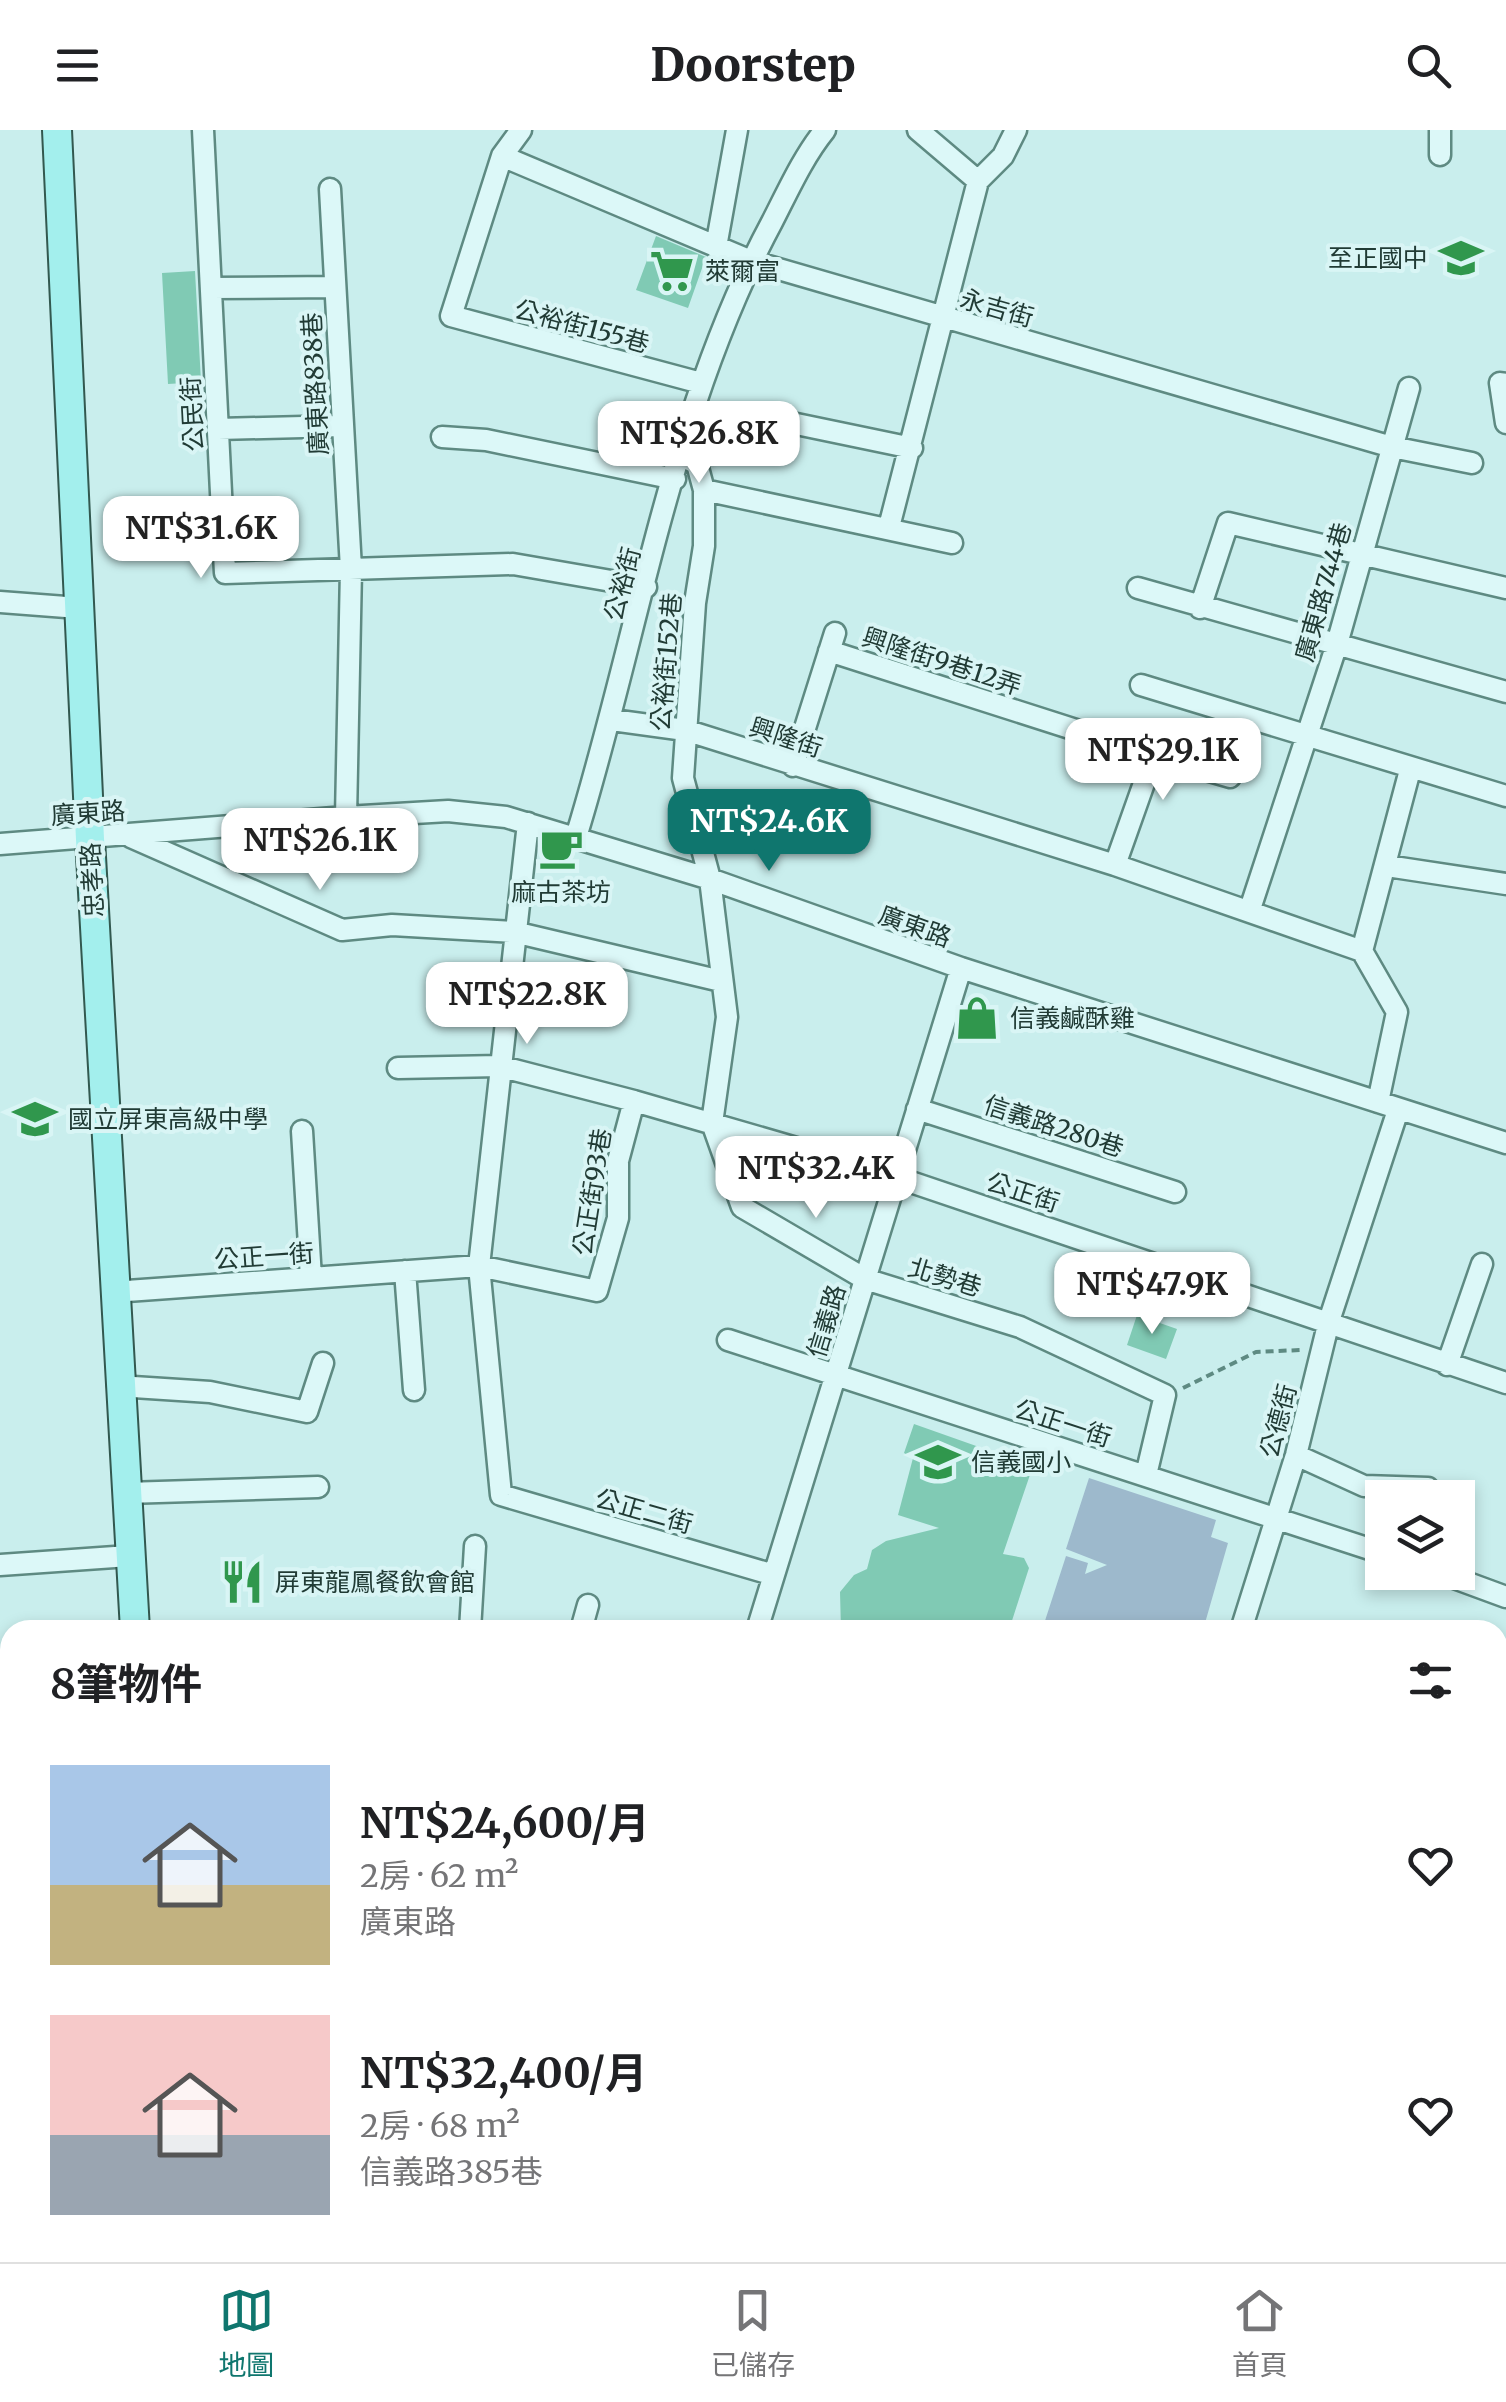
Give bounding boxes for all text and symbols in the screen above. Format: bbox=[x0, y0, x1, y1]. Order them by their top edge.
text: Doorstep bbox=[650, 37, 856, 93]
icon: menu bbox=[50, 38, 105, 93]
icon: search bbox=[1401, 38, 1456, 93]
school or university icon: 至正國中 bbox=[1437, 234, 1485, 282]
place label: 至正國中 bbox=[1328, 242, 1428, 274]
supermarket icon: 萊爾富 bbox=[648, 247, 696, 295]
place label: 萊爾富 bbox=[705, 255, 780, 287]
street label: 永吉街 bbox=[957, 282, 1037, 334]
street label: 公裕街155巷 bbox=[511, 293, 653, 359]
street label: 廣東路838巷 bbox=[295, 312, 335, 456]
street label: 公民街 bbox=[174, 376, 210, 452]
pin: NT$26.8K bbox=[596, 401, 802, 486]
text: NT$26.8K bbox=[620, 413, 778, 453]
pin: NT$31.6K bbox=[98, 496, 304, 581]
text: NT$31.6K bbox=[125, 508, 277, 548]
street label: 廣東路744巷 bbox=[1288, 519, 1358, 665]
street label: 公裕街 bbox=[597, 544, 647, 624]
street label: 公裕街152巷 bbox=[644, 591, 688, 733]
street label: 興隆街9巷12弄 bbox=[858, 620, 1026, 702]
street label: 興隆街 bbox=[745, 710, 827, 764]
pin: NT$29.1K bbox=[1060, 718, 1266, 803]
text: NT$29.1K bbox=[1087, 730, 1239, 770]
pin: NT$24.6K bbox=[666, 789, 872, 874]
street label: 廣東路 bbox=[49, 794, 127, 832]
text: NT$24.6K bbox=[690, 801, 848, 841]
pin: NT$26.1K bbox=[217, 808, 423, 893]
text: NT$26.1K bbox=[243, 820, 397, 860]
cafe icon: 麻古茶坊 bbox=[537, 824, 585, 872]
street label: 忠孝路 bbox=[74, 842, 110, 918]
place label: 麻古茶坊 bbox=[511, 876, 611, 908]
street label: 廣東路 bbox=[874, 898, 956, 954]
pin: NT$22.8K bbox=[424, 962, 630, 1047]
text: NT$22.8K bbox=[448, 974, 606, 1014]
shop icon: 信義鹹酥雞 bbox=[953, 994, 1001, 1042]
place label: 信義鹹酥雞 bbox=[1010, 1002, 1135, 1034]
street label: 信義路280巷 bbox=[980, 1088, 1128, 1164]
school or university icon: 國立屏東高級中學 bbox=[11, 1095, 59, 1143]
place label: 國立屏東高級中學 bbox=[68, 1103, 268, 1135]
street label: 公正街93巷 bbox=[566, 1126, 618, 1258]
pin: NT$32.4K bbox=[713, 1136, 919, 1221]
text: NT$32.4K bbox=[737, 1148, 895, 1188]
street label: 公正街 bbox=[982, 1165, 1064, 1219]
street label: 公正一街 bbox=[213, 1237, 315, 1275]
street label: 北勢巷 bbox=[904, 1251, 986, 1303]
pin: NT$47.9K bbox=[1049, 1252, 1255, 1337]
text: NT$47.9K bbox=[1076, 1264, 1228, 1304]
street label: 信義路 bbox=[800, 1280, 852, 1362]
street label: 公德街 bbox=[1253, 1381, 1303, 1461]
street label: 公正一街 bbox=[1010, 1392, 1116, 1454]
school or university icon: 信義國小 bbox=[914, 1438, 962, 1486]
place label: 信義國小 bbox=[971, 1446, 1071, 1478]
map controls bbox=[1365, 1480, 1475, 1590]
button: layers bbox=[1365, 1480, 1475, 1590]
street label: 公正二街 bbox=[592, 1482, 696, 1540]
restaurant icon: 屏東龍鳳餐飲會館 bbox=[218, 1558, 266, 1606]
place label: 屏東龍鳳餐飲會館 bbox=[275, 1566, 475, 1598]
icon: filters bbox=[1403, 1653, 1458, 1708]
text: 8筆物件 bbox=[50, 1658, 202, 1710]
text: NT$24,600/月 bbox=[360, 1797, 650, 1849]
icon: home bbox=[130, 1805, 250, 1925]
icon: heart bbox=[1403, 1838, 1458, 1893]
text: 2房 · 62 m² bbox=[360, 1856, 518, 1896]
text: 廣東路 bbox=[360, 1902, 456, 1942]
text: NT$32,400/月 bbox=[360, 2047, 647, 2099]
icon: home bbox=[130, 2055, 250, 2175]
icon: heart bbox=[1403, 2088, 1458, 2143]
text: 2房 · 68 m² bbox=[360, 2106, 520, 2146]
text: 信義路385巷 bbox=[360, 2152, 542, 2192]
tab: 地圖 bbox=[218, 2283, 274, 2383]
tab: 已儲存 bbox=[711, 2283, 795, 2383]
tab: 首頁 bbox=[1232, 2283, 1288, 2383]

